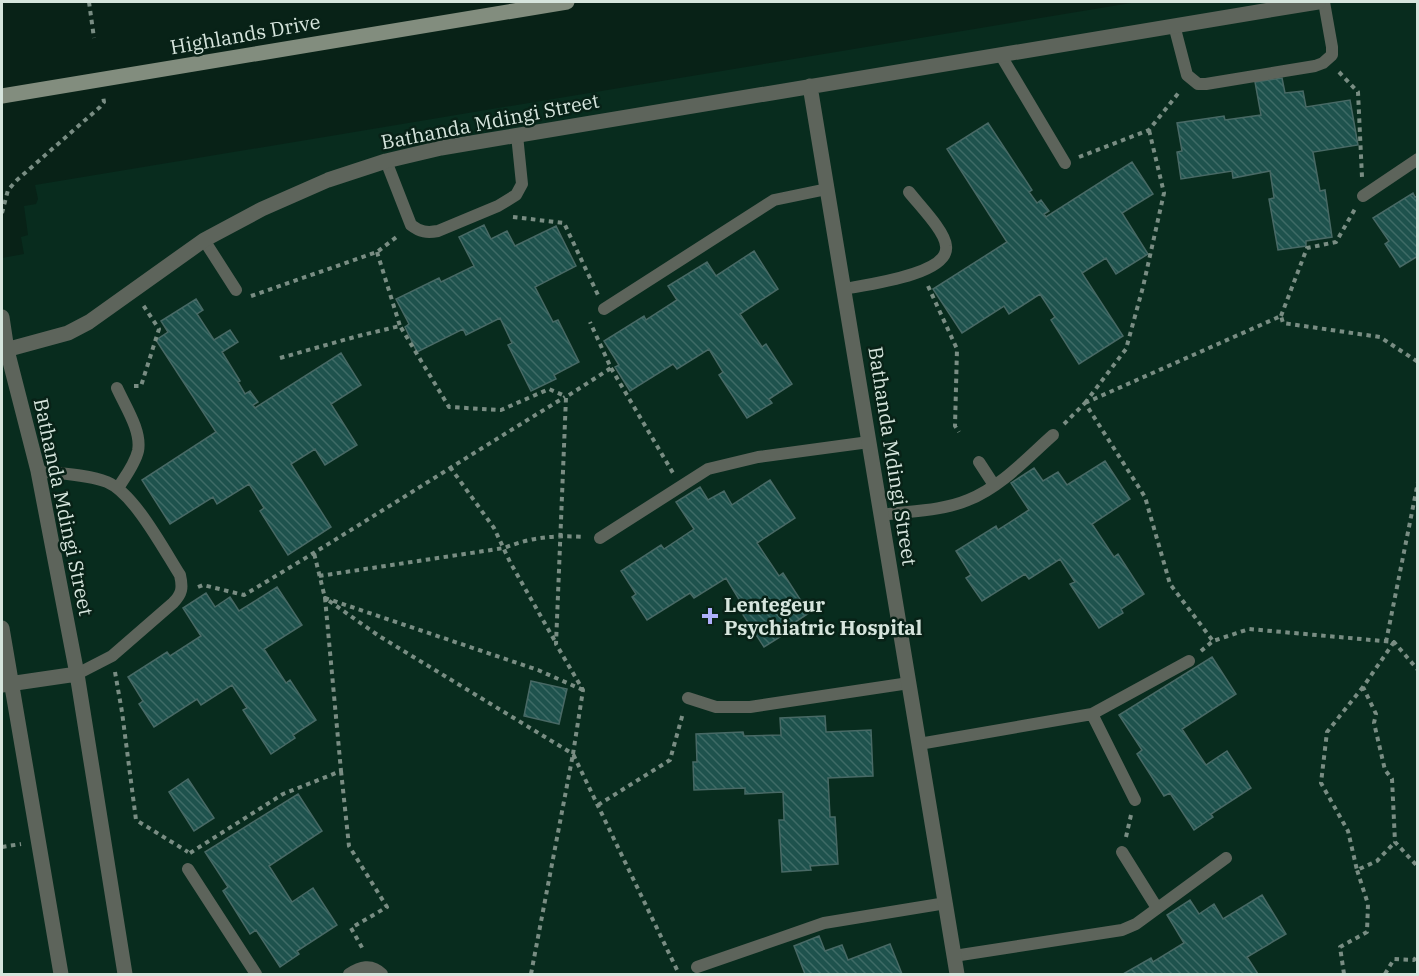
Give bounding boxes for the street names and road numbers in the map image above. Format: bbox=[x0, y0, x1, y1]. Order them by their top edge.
street label: Highlands Drive bbox=[168, 7, 322, 61]
street label: Bathanda Mdingi Street bbox=[379, 87, 601, 155]
street label: Bathanda Mdingi Street bbox=[862, 344, 924, 568]
street label: Bathanda Mdingi Street bbox=[28, 396, 100, 618]

